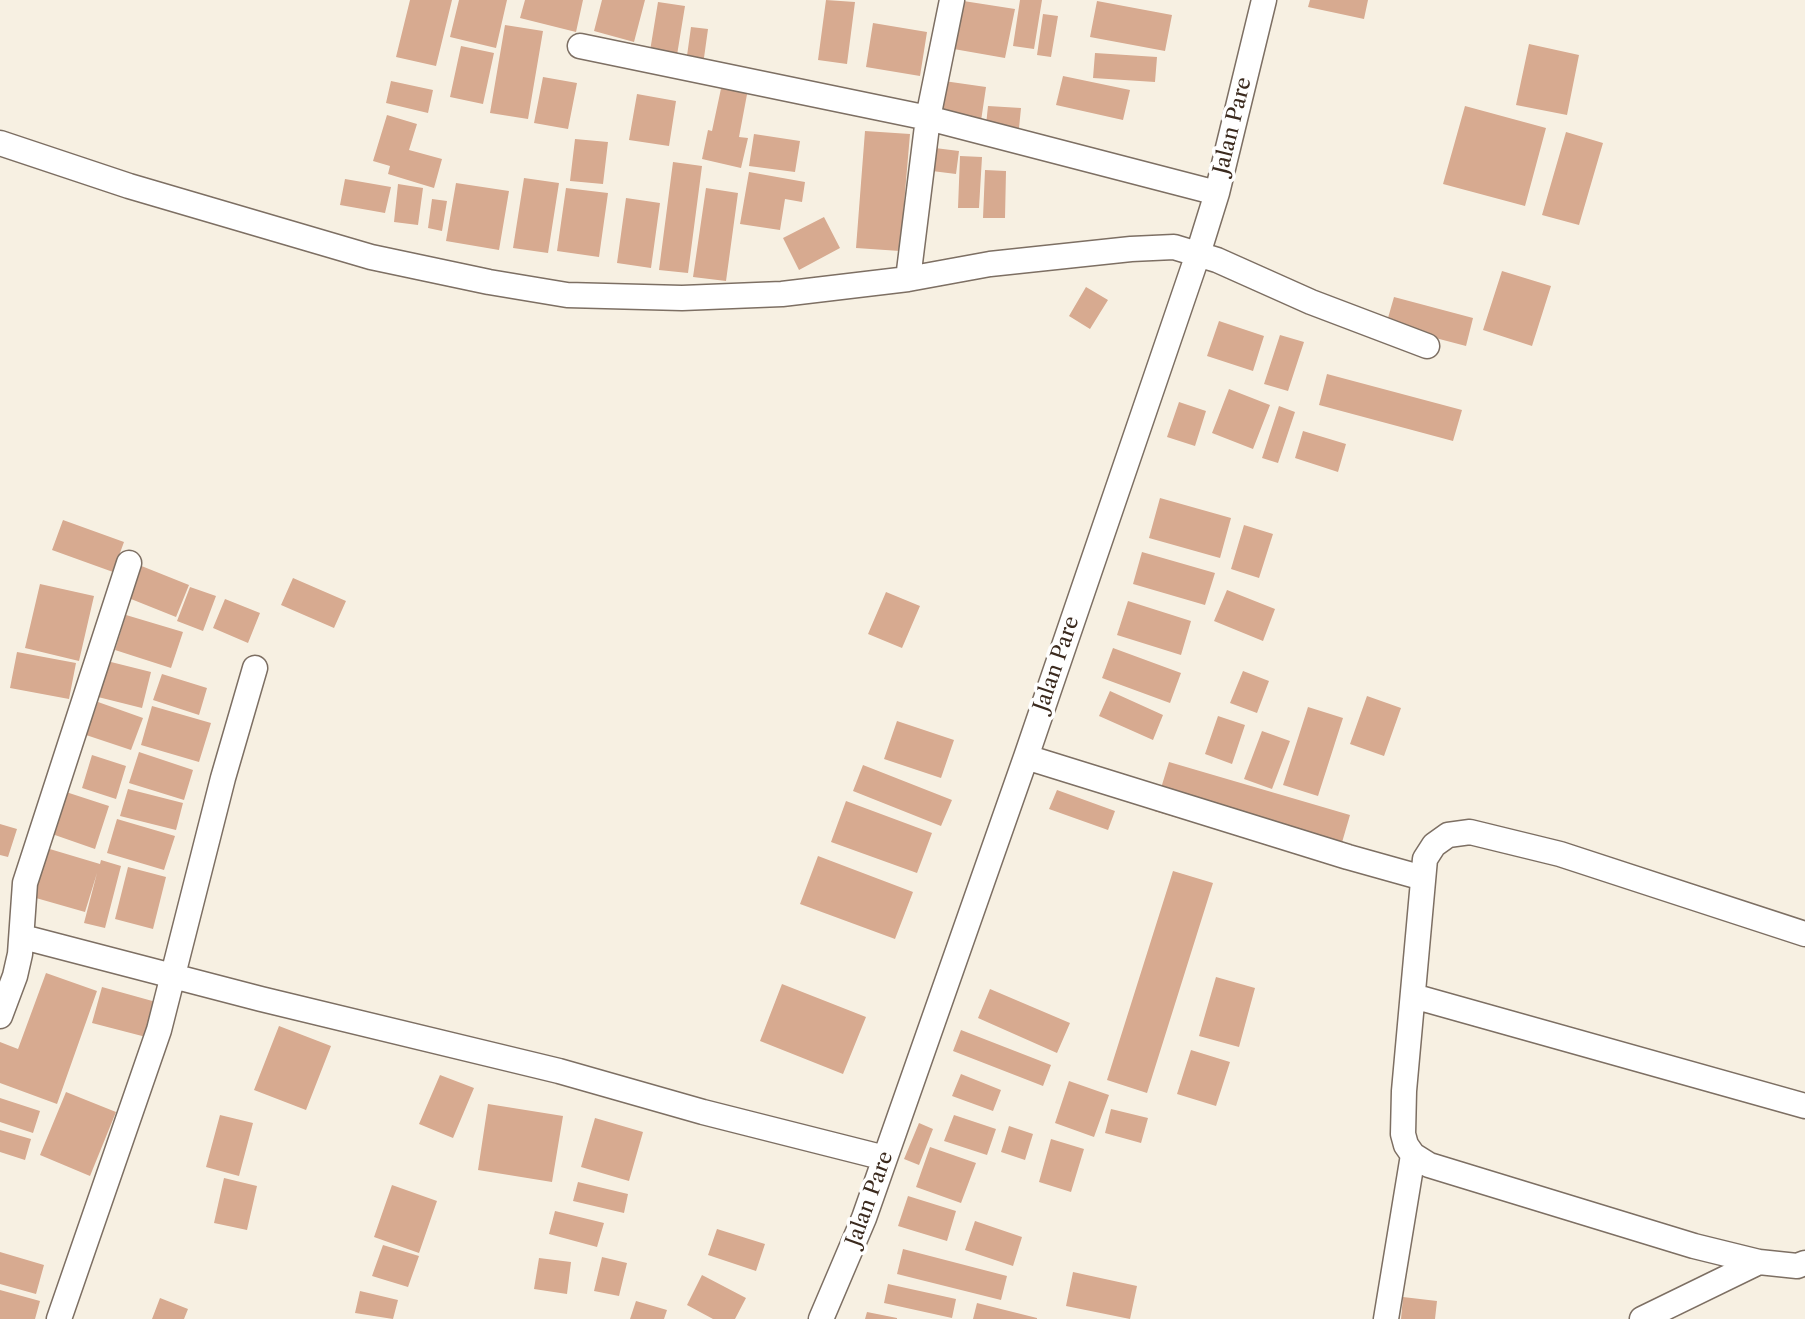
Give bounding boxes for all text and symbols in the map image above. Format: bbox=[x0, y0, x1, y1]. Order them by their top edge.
street label: Jalan Pare bbox=[1209, 75, 1257, 177]
street label: Jalan Pare bbox=[1029, 613, 1085, 715]
street label: Jalan Pare bbox=[841, 1148, 899, 1250]

